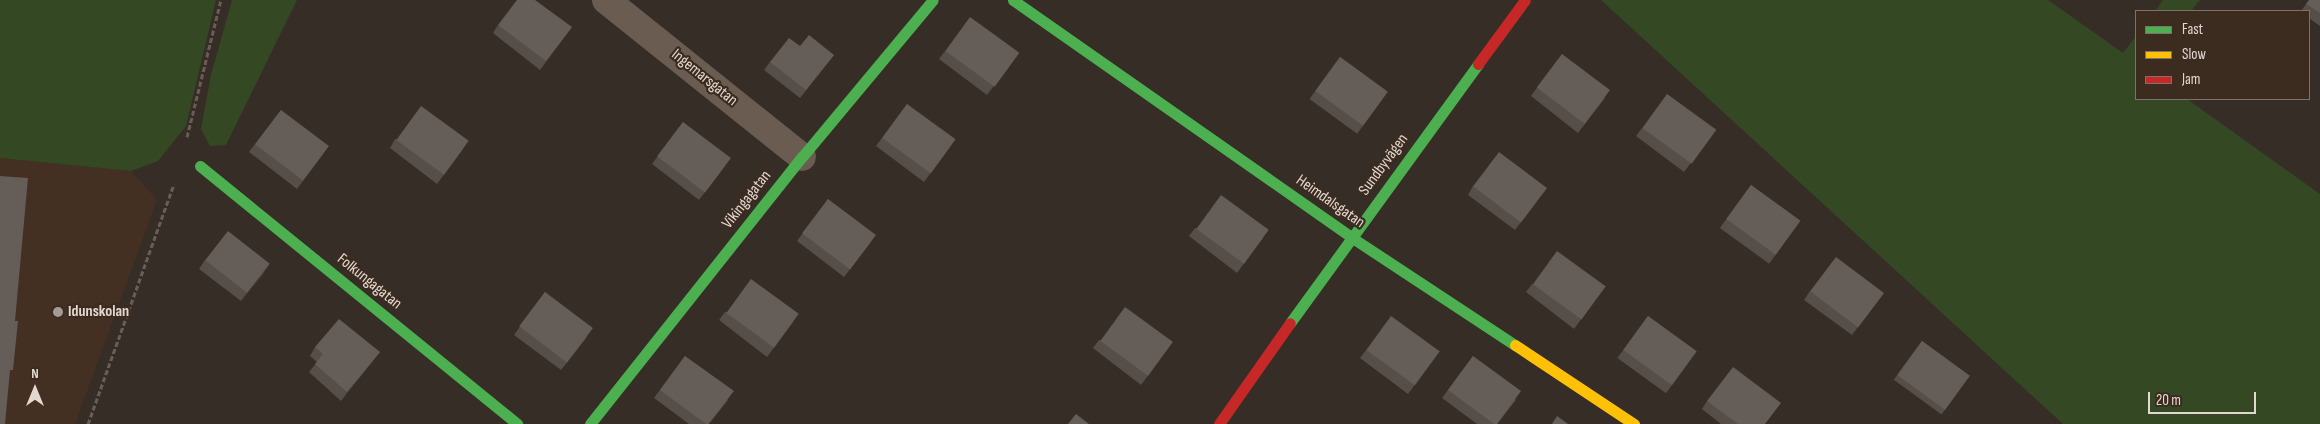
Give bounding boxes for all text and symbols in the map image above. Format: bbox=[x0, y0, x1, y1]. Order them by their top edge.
legend bbox=[2135, 10, 2310, 100]
text: Fast bbox=[2182, 20, 2203, 39]
text: Slow bbox=[2182, 45, 2206, 64]
street label: Ingemarsgatan bbox=[667, 46, 741, 110]
text: Jam bbox=[2182, 70, 2200, 89]
street label: Sundbyvägen bbox=[1355, 130, 1413, 200]
street label: Vikingagatan bbox=[718, 167, 776, 233]
street label: Heimdalsgatan bbox=[1292, 171, 1368, 233]
street label: Folkungagatan bbox=[333, 250, 405, 314]
place label: Idunskolan bbox=[68, 302, 129, 322]
marker: Idunskolan bbox=[52, 306, 64, 318]
north arrow bbox=[10, 364, 60, 414]
text: N bbox=[31, 365, 39, 382]
scale bar bbox=[2150, 382, 2258, 414]
text: 20 m bbox=[2156, 391, 2181, 410]

